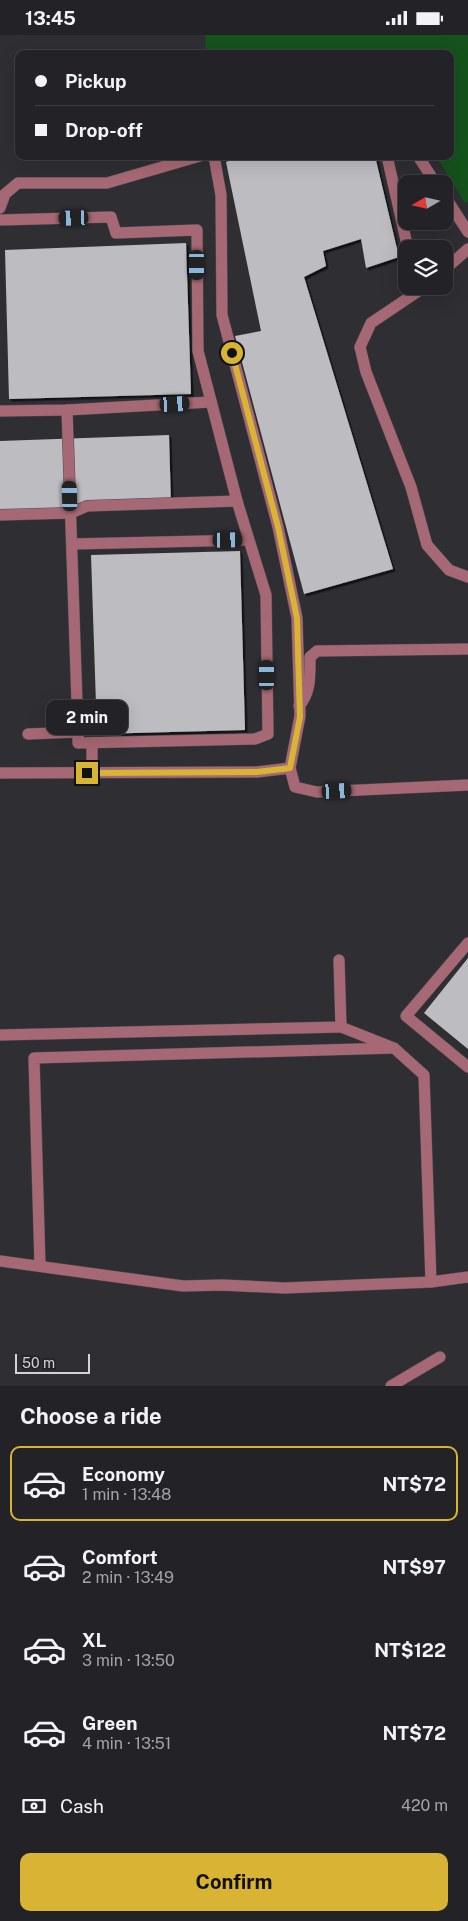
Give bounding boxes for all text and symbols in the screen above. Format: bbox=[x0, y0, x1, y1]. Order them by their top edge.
text: 13:45 bbox=[25, 7, 76, 29]
text: Pickup bbox=[65, 70, 127, 92]
text: Drop-off bbox=[65, 119, 142, 141]
north arrow bbox=[398, 175, 452, 230]
map controls bbox=[398, 175, 453, 295]
car bbox=[58, 210, 89, 226]
button: layers bbox=[398, 240, 453, 295]
car bbox=[189, 250, 204, 280]
route start bbox=[221, 342, 243, 364]
car bbox=[159, 396, 190, 412]
car bbox=[61, 481, 78, 511]
car bbox=[212, 532, 243, 548]
car bbox=[259, 660, 274, 690]
callout: 2 min bbox=[46, 701, 128, 735]
text: 2 min bbox=[66, 708, 108, 727]
route end bbox=[76, 762, 98, 784]
car bbox=[321, 783, 352, 799]
scale bar bbox=[15, 1351, 90, 1374]
text: 50 m bbox=[22, 1355, 55, 1371]
text: Choose a ride bbox=[20, 1403, 162, 1429]
icon: car bbox=[22, 1461, 67, 1506]
text: Economy bbox=[82, 1463, 165, 1485]
text: NT$72 bbox=[382, 1473, 446, 1495]
text: 1 min · 13:48 bbox=[82, 1485, 171, 1504]
icon: car bbox=[22, 1544, 67, 1589]
text: Comfort bbox=[82, 1546, 158, 1568]
text: NT$97 bbox=[382, 1556, 446, 1578]
text: 2 min · 13:49 bbox=[82, 1568, 174, 1587]
icon: car bbox=[22, 1627, 67, 1672]
text: XL bbox=[82, 1629, 107, 1651]
text: NT$122 bbox=[374, 1639, 446, 1661]
text: 3 min · 13:50 bbox=[82, 1651, 175, 1670]
icon: car bbox=[22, 1710, 67, 1755]
text: Green bbox=[82, 1712, 137, 1734]
text: NT$72 bbox=[382, 1722, 446, 1744]
text: 4 min · 13:51 bbox=[82, 1734, 171, 1753]
icon: cash bbox=[20, 1792, 48, 1820]
text: Cash bbox=[60, 1795, 104, 1817]
text: 420 m bbox=[401, 1796, 448, 1815]
button: Confirm bbox=[20, 1853, 448, 1911]

